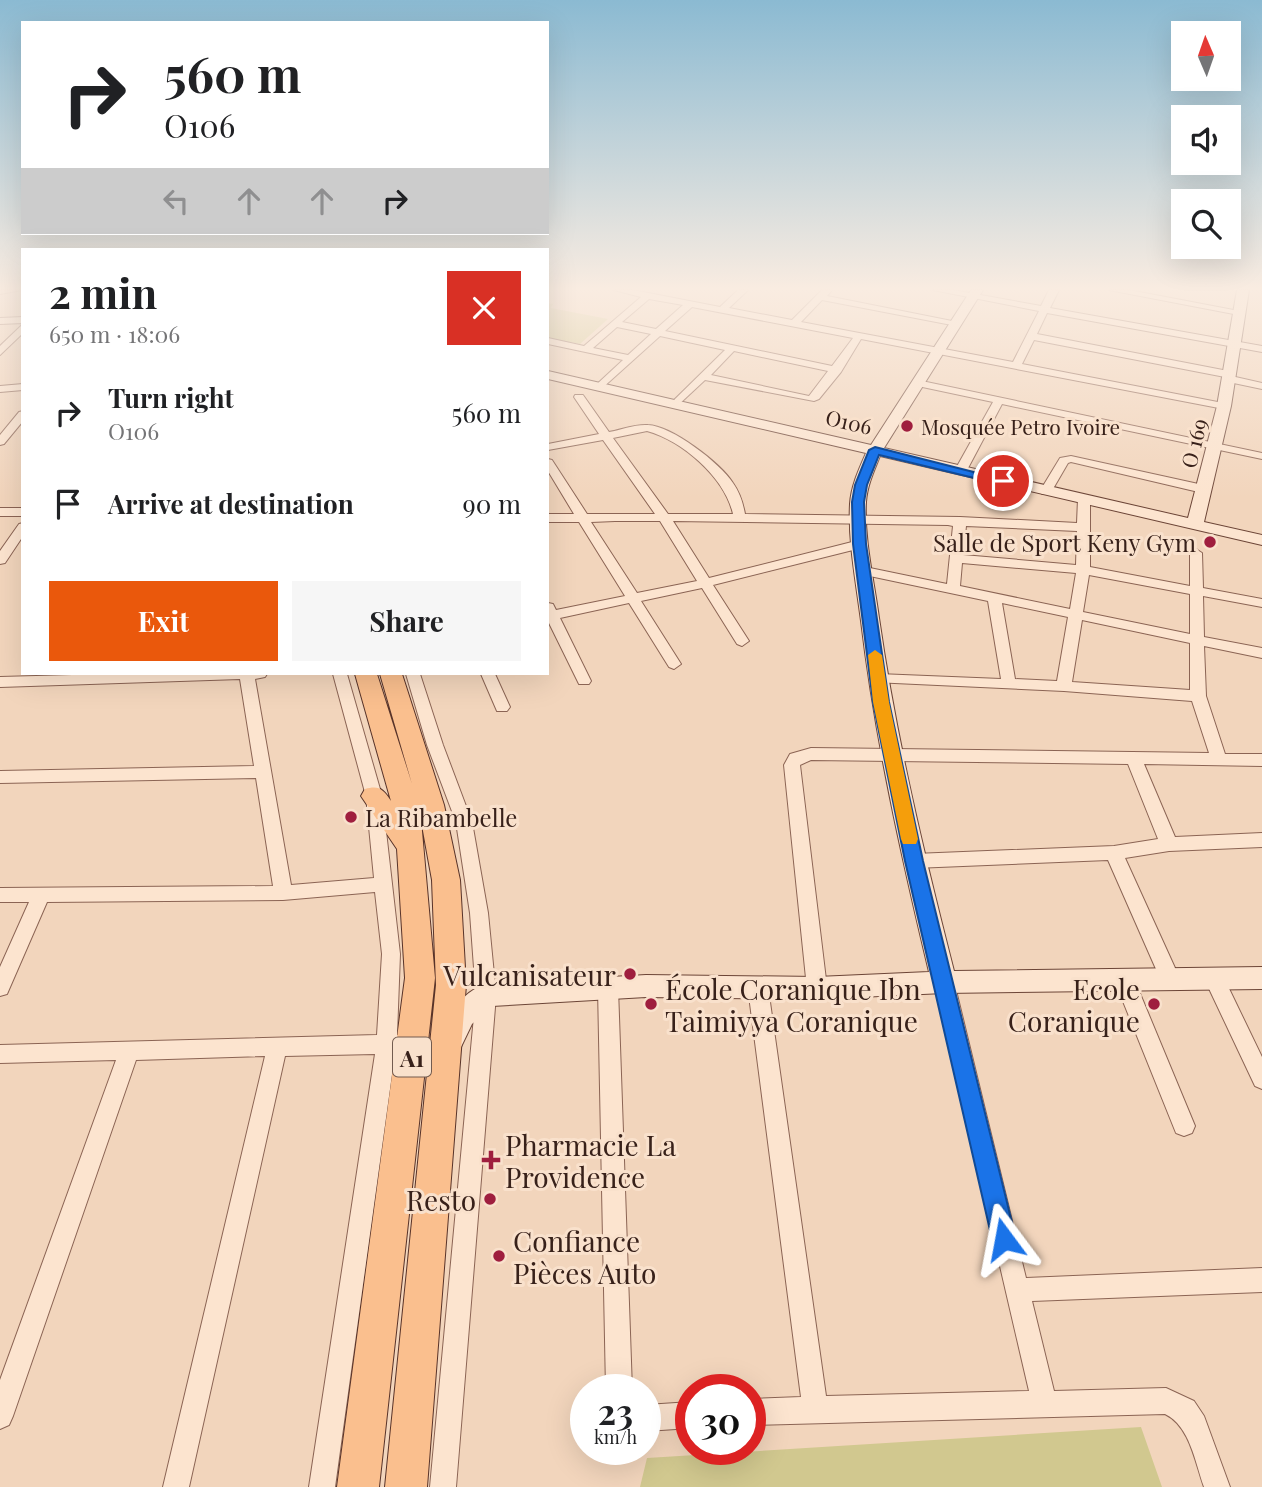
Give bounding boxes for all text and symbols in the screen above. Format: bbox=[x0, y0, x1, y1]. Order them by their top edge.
north arrow bbox=[1171, 21, 1241, 91]
map controls bbox=[1171, 21, 1241, 259]
text: 560 m bbox=[164, 40, 301, 105]
icon: right bbox=[49, 49, 140, 140]
text: O106 bbox=[164, 103, 235, 146]
button: sound bbox=[1171, 105, 1241, 175]
icon: left bbox=[157, 182, 195, 220]
icon: ahead bbox=[230, 182, 268, 220]
icon: ahead bbox=[303, 182, 341, 220]
icon: right bbox=[376, 182, 414, 220]
button: search bbox=[1171, 189, 1241, 259]
text: 2 min bbox=[49, 264, 157, 320]
button: close bbox=[447, 271, 521, 345]
text: 650 m · 18:06 bbox=[49, 318, 180, 349]
text: Turn right bbox=[108, 380, 234, 415]
icon: right bbox=[49, 394, 87, 432]
text: 560 m bbox=[452, 395, 521, 430]
street label: O106 bbox=[823, 402, 875, 440]
place label: Mosquée Petro Ivoire bbox=[921, 412, 1120, 440]
text: O106 bbox=[108, 415, 159, 446]
street label: O 169 bbox=[1173, 415, 1213, 471]
marker: Mosquée Petro Ivoire bbox=[899, 418, 915, 434]
pin bbox=[973, 451, 1033, 511]
icon: arrive bbox=[984, 462, 1022, 500]
icon: arrive bbox=[49, 485, 87, 523]
text: Arrive at destination bbox=[108, 486, 354, 521]
text: 90 m bbox=[463, 486, 521, 521]
place label: Salle de Sport Keny Gym bbox=[933, 526, 1196, 558]
marker: Salle de Sport Keny Gym bbox=[1202, 534, 1218, 550]
button: Exit bbox=[49, 581, 278, 661]
button: Share bbox=[292, 581, 521, 661]
place label: La Ribambelle bbox=[365, 801, 517, 833]
marker: La Ribambelle bbox=[343, 809, 359, 825]
place label: Vulcanisateur bbox=[442, 956, 617, 993]
marker: Vulcanisateur bbox=[622, 966, 638, 982]
place label: École Coranique Ibn Taimiyya Coranique bbox=[665, 970, 921, 1039]
place label: Ecole Coranique bbox=[1008, 970, 1140, 1039]
marker: École Coranique Ibn Taimiyya Coranique bbox=[643, 996, 659, 1012]
marker: Ecole Coranique bbox=[1146, 996, 1162, 1012]
road number: A1 bbox=[393, 1038, 431, 1076]
place label: Pharmacie La Providence bbox=[505, 1126, 676, 1195]
marker: Pharmacie La Providence bbox=[483, 1152, 499, 1168]
place label: Resto bbox=[406, 1181, 476, 1218]
marker: Resto bbox=[482, 1191, 498, 1207]
position arrow bbox=[967, 1202, 1041, 1276]
place label: Confiance Pièces Auto bbox=[513, 1222, 656, 1291]
marker: Confiance Pièces Auto bbox=[491, 1248, 507, 1264]
speed limit sign: 30 bbox=[675, 1374, 766, 1465]
text: 23 bbox=[598, 1387, 633, 1434]
text: km/h bbox=[594, 1425, 637, 1449]

